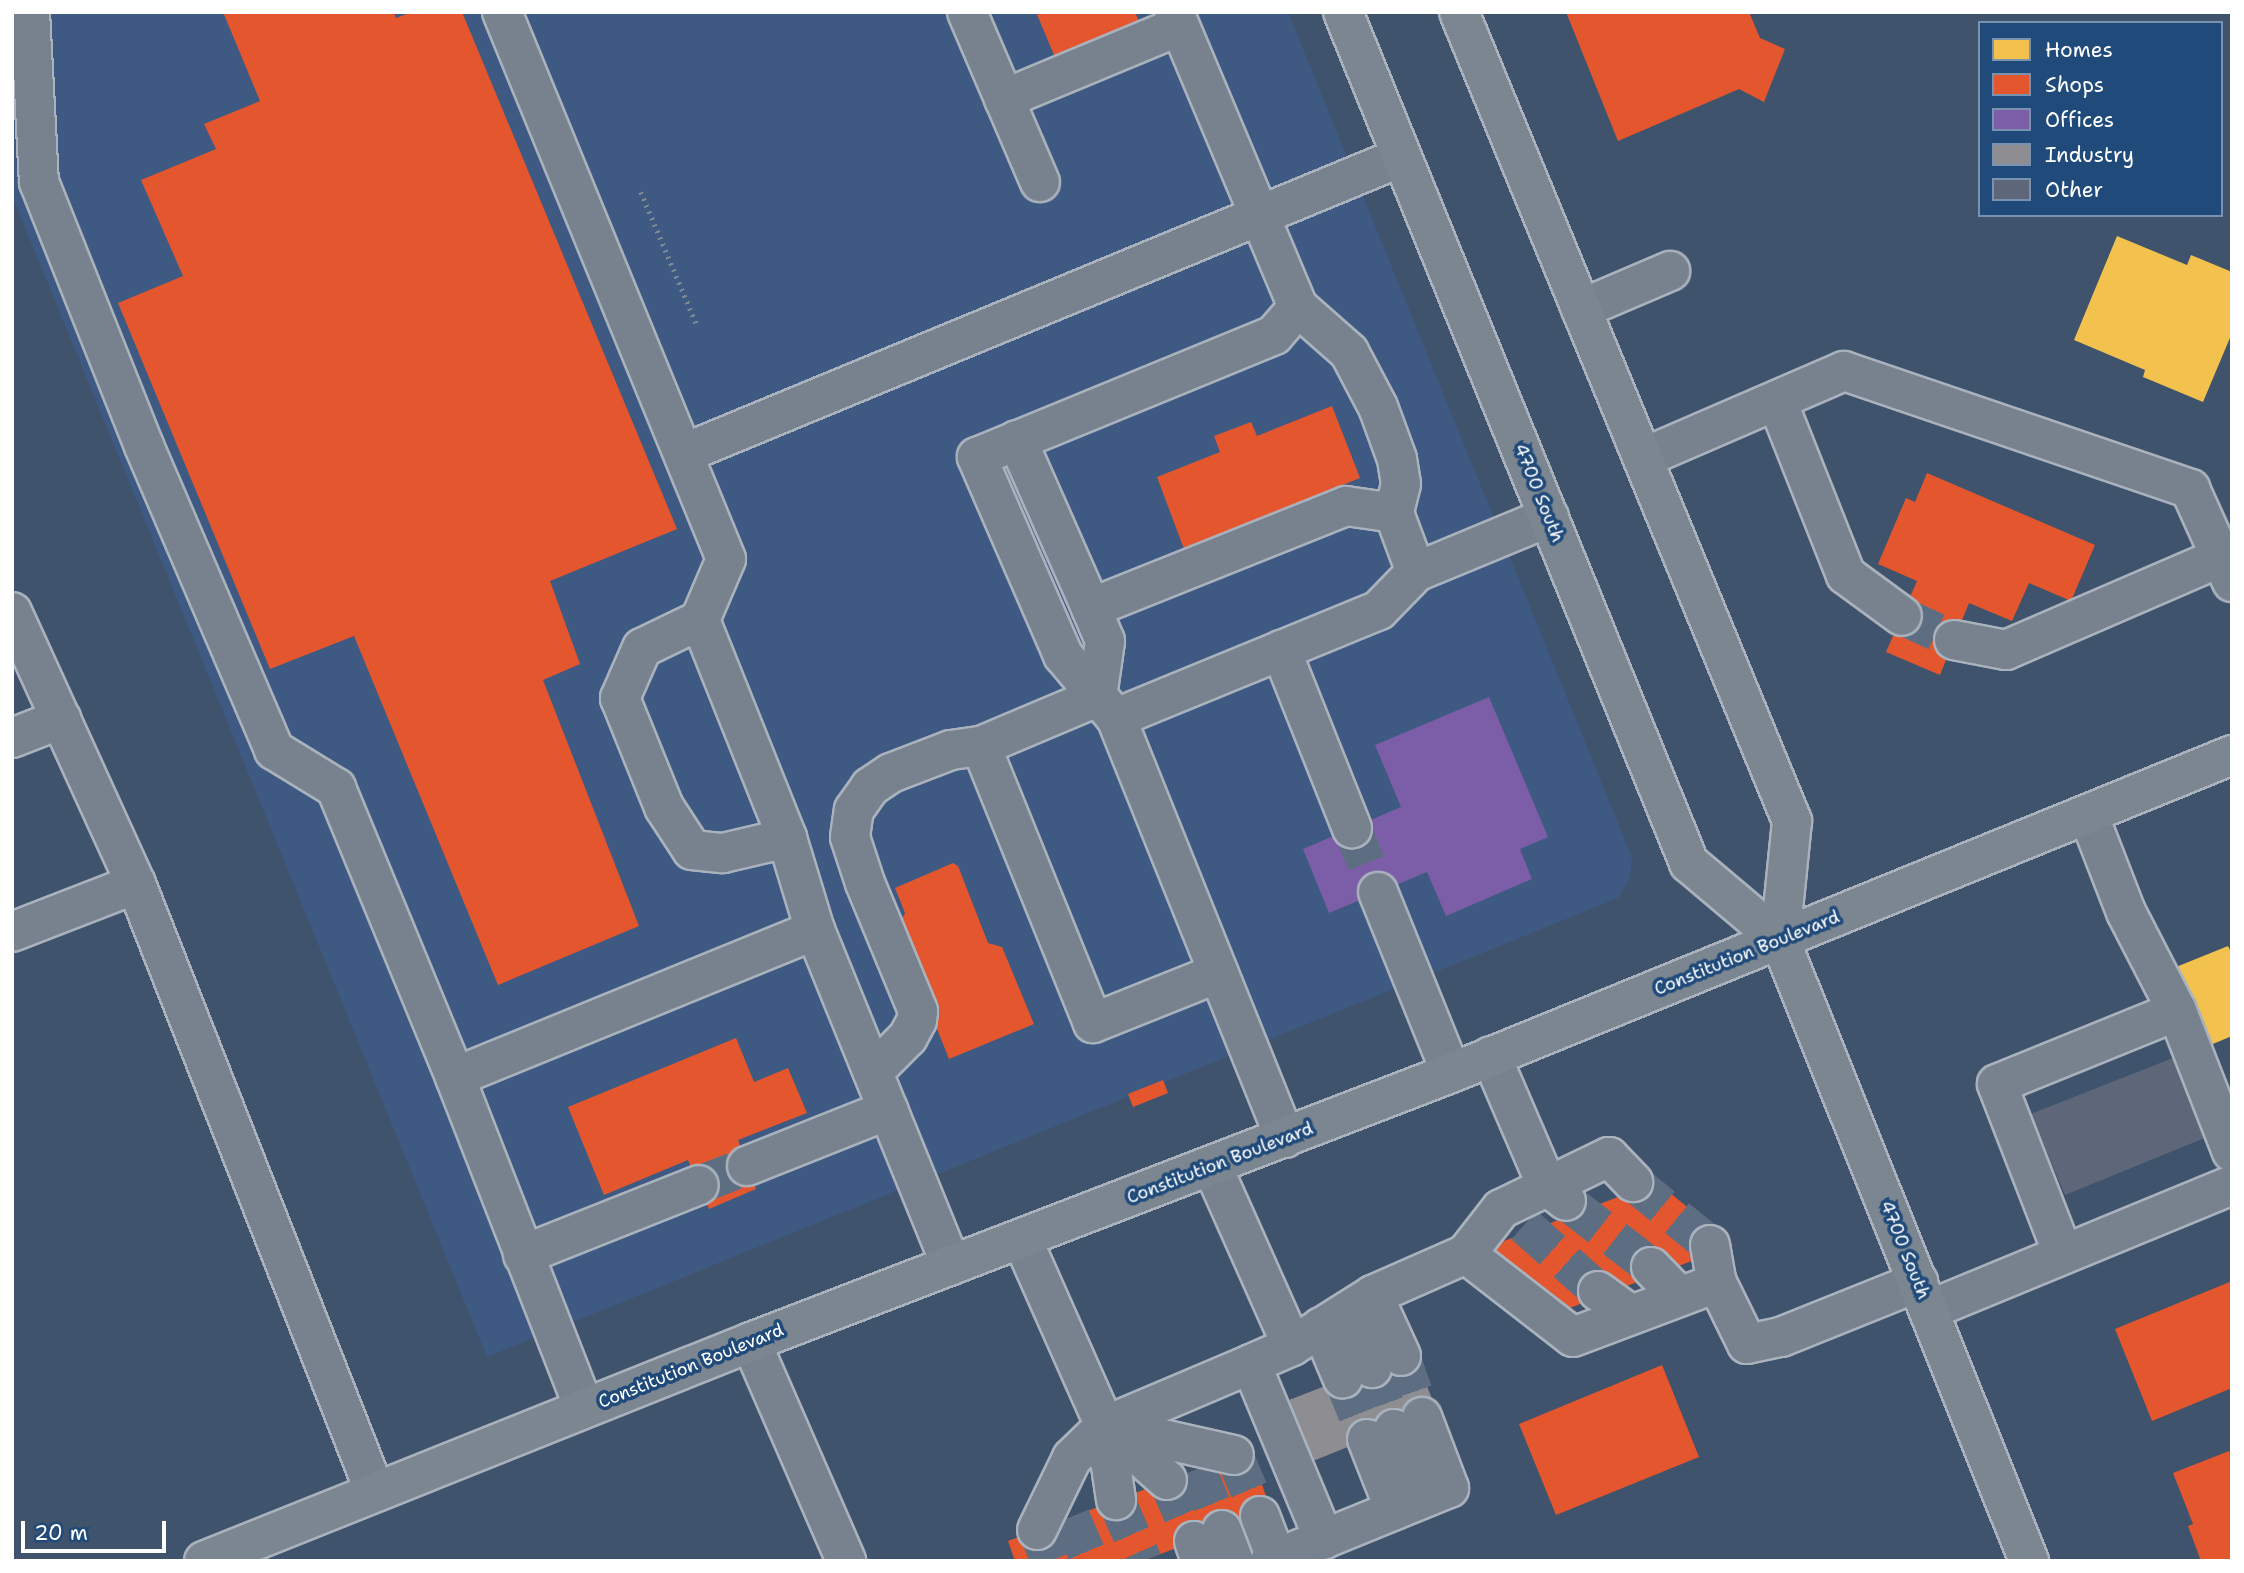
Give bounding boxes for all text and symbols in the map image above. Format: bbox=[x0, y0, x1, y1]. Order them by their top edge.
legend bbox=[1978, 21, 2223, 217]
text: Homes bbox=[2045, 36, 2113, 64]
text: Shops bbox=[2045, 71, 2104, 99]
text: Offices bbox=[2045, 106, 2114, 134]
text: Industry bbox=[2045, 141, 2134, 169]
text: Other bbox=[2045, 176, 2103, 204]
street label: 4700 South bbox=[1509, 440, 1569, 546]
street label: Constitution Boulevard bbox=[1651, 906, 1843, 1000]
street label: Constitution Boulevard bbox=[1124, 1117, 1316, 1209]
street label: 4700 South bbox=[1875, 1197, 1935, 1303]
street label: Constitution Boulevard bbox=[595, 1319, 787, 1413]
scale bar bbox=[24, 1506, 170, 1550]
text: 20 m bbox=[34, 1519, 88, 1547]

